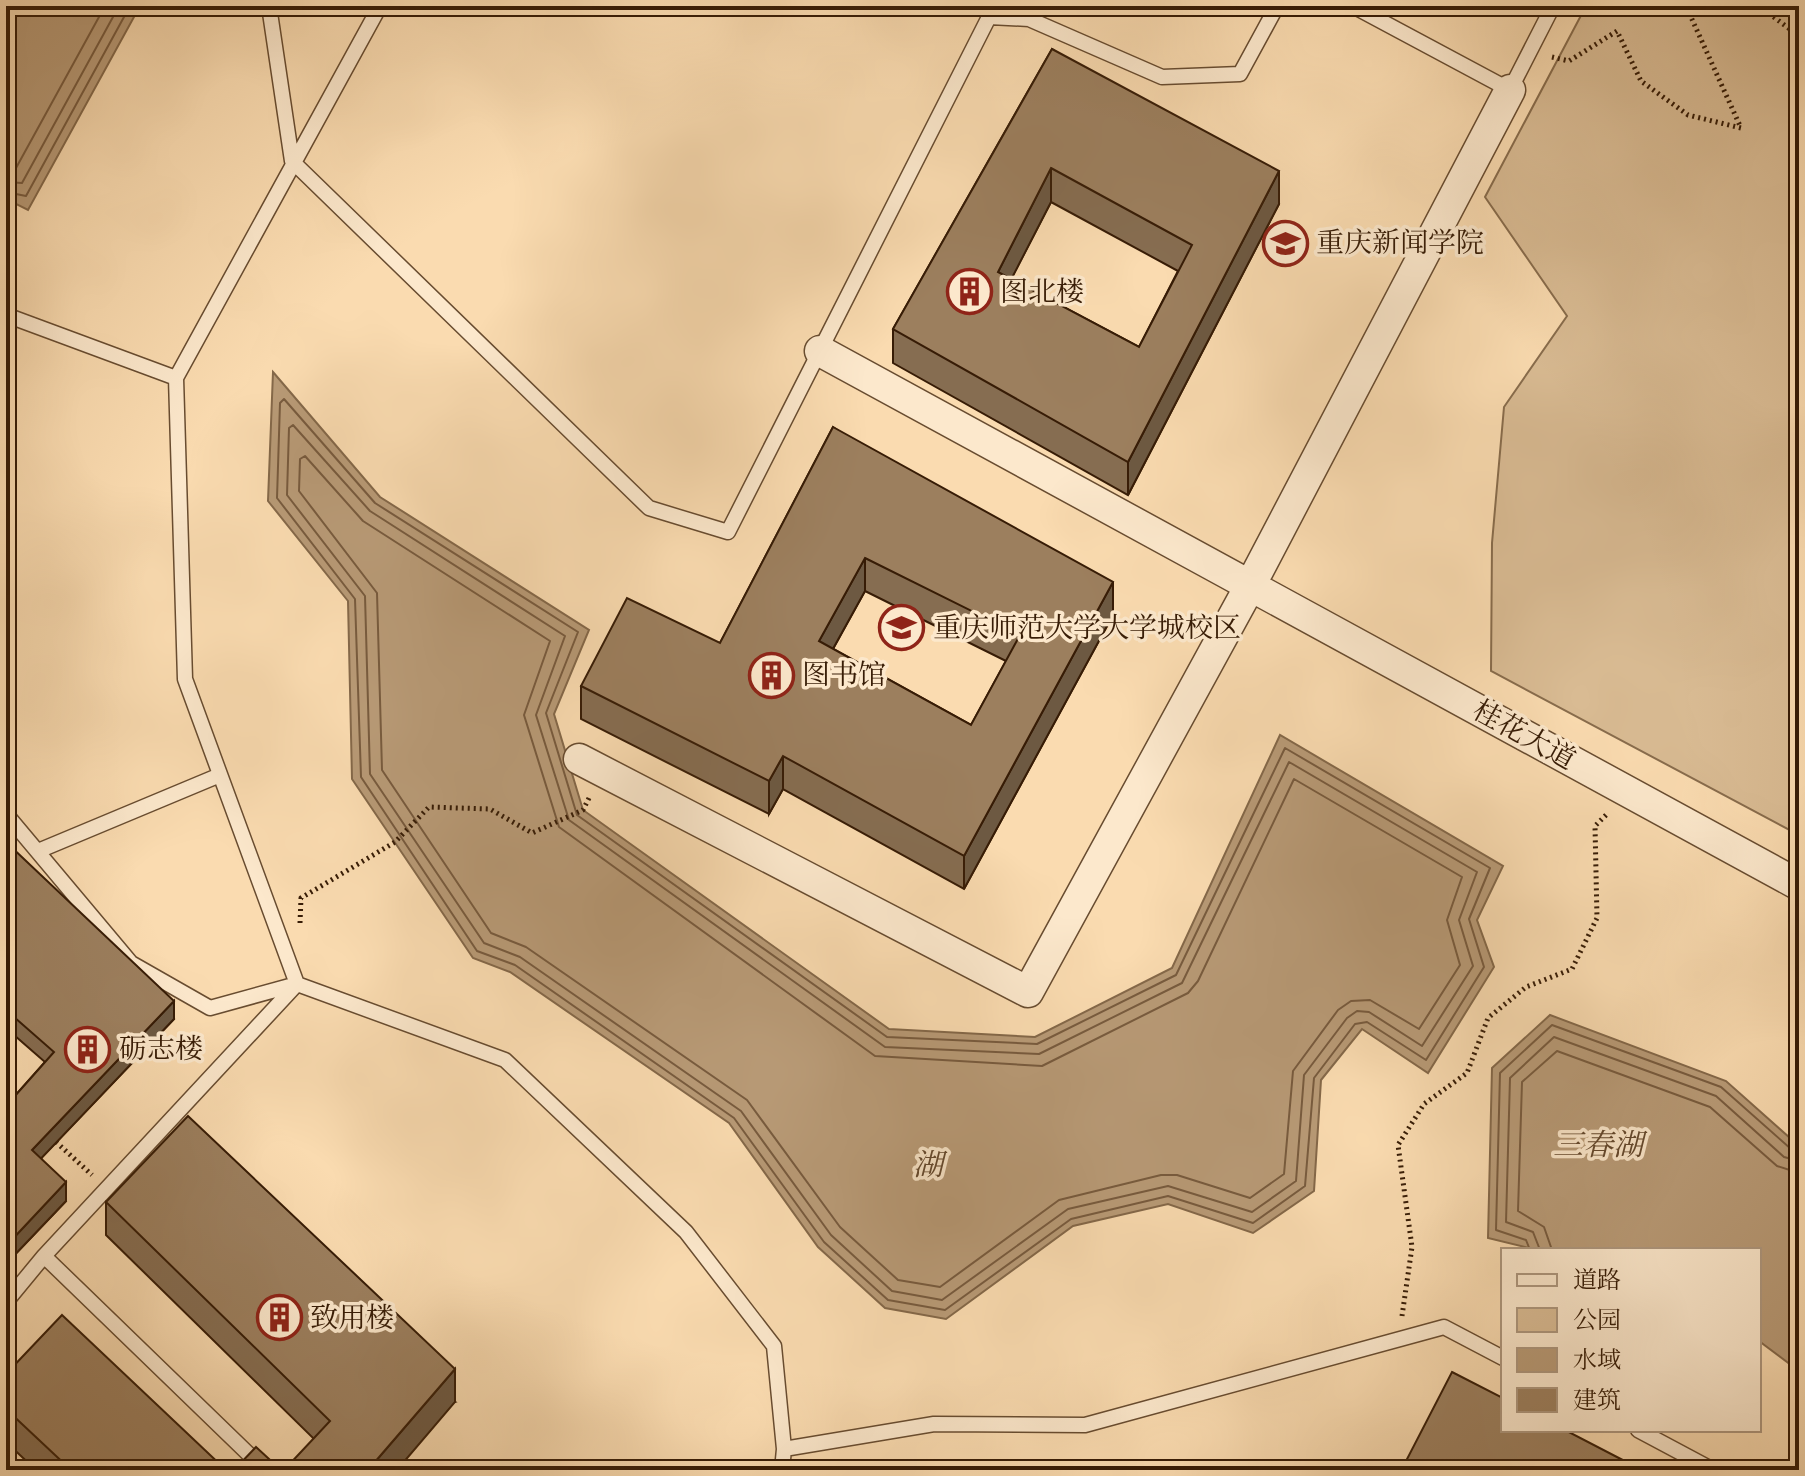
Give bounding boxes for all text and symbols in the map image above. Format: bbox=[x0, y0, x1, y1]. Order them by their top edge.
school or university icon: 重庆新闻学院 bbox=[1261, 219, 1309, 267]
place label: 重庆新闻学院 bbox=[1316, 224, 1484, 262]
building icon: 图北楼 bbox=[945, 268, 993, 316]
place label: 图北楼 bbox=[1000, 273, 1084, 311]
school or university icon: 重庆师范大学大学城校区 bbox=[878, 604, 926, 652]
place label: 重庆师范大学大学城校区 bbox=[933, 609, 1241, 647]
building icon: 图书馆 bbox=[747, 651, 795, 699]
place label: 图书馆 bbox=[802, 656, 886, 694]
street label: 桂花大道 bbox=[1466, 691, 1582, 779]
building icon: 砺志楼 bbox=[64, 1025, 112, 1073]
place label: 砺志楼 bbox=[119, 1030, 203, 1068]
water label: 三春湖 bbox=[1553, 1125, 1648, 1166]
water label: 湖 bbox=[913, 1145, 948, 1186]
legend bbox=[1501, 1248, 1761, 1432]
text: 道路 bbox=[1573, 1264, 1621, 1297]
building icon: 致用楼 bbox=[255, 1294, 303, 1342]
place label: 致用楼 bbox=[310, 1299, 394, 1337]
text: 公园 bbox=[1573, 1304, 1621, 1337]
text: 水域 bbox=[1573, 1344, 1621, 1377]
text: 建筑 bbox=[1573, 1384, 1621, 1417]

